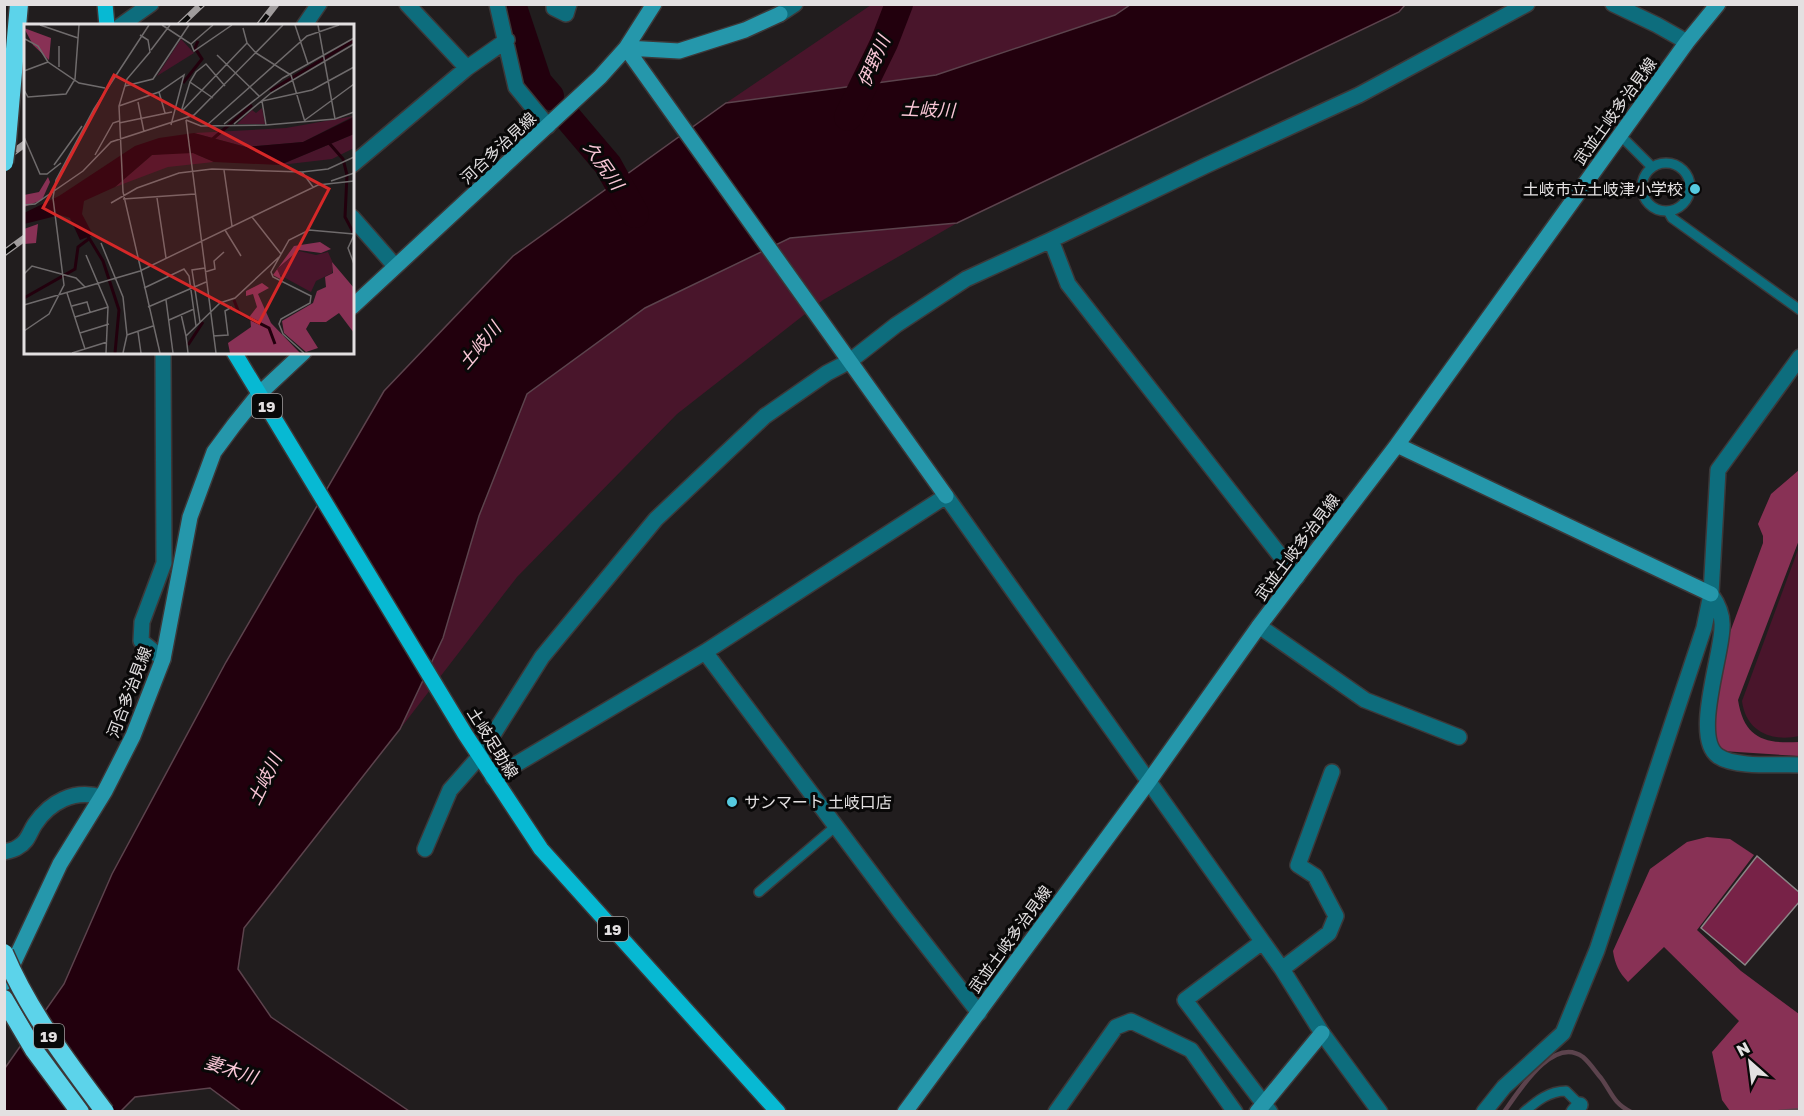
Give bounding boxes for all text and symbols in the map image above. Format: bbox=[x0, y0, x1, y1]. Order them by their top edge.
inset map bbox=[24, 24, 354, 354]
water label: 伊野川 bbox=[852, 30, 895, 90]
street label: 武並土岐多治見線 bbox=[1569, 53, 1661, 169]
water label: 土岐川 bbox=[901, 97, 957, 121]
street label: 河合多治見線 bbox=[456, 108, 540, 188]
water label: 久尻川 bbox=[580, 137, 630, 195]
place label: 土岐市立土岐津小学校 bbox=[1523, 179, 1683, 199]
marker: 土岐市立土岐津小学校 bbox=[1688, 182, 1702, 196]
water label: 土岐川 bbox=[453, 316, 506, 373]
road number: 19 bbox=[252, 394, 282, 418]
street label: 武並土岐多治見線 bbox=[1250, 490, 1344, 604]
street label: 河合多治見線 bbox=[102, 644, 156, 740]
street label: 土岐足助線 bbox=[463, 704, 523, 782]
water label: 土岐川 bbox=[242, 748, 287, 808]
place label: サンマート 土岐口店 bbox=[744, 792, 892, 812]
marker: サンマート 土岐口店 bbox=[725, 795, 739, 809]
street label: 武並土岐多治見線 bbox=[964, 881, 1056, 997]
road number: 19 bbox=[598, 917, 628, 941]
road number: 19 bbox=[34, 1024, 64, 1048]
north arrow bbox=[1720, 1032, 1780, 1092]
text: N bbox=[1733, 1037, 1753, 1060]
water label: 妻木川 bbox=[202, 1050, 262, 1088]

